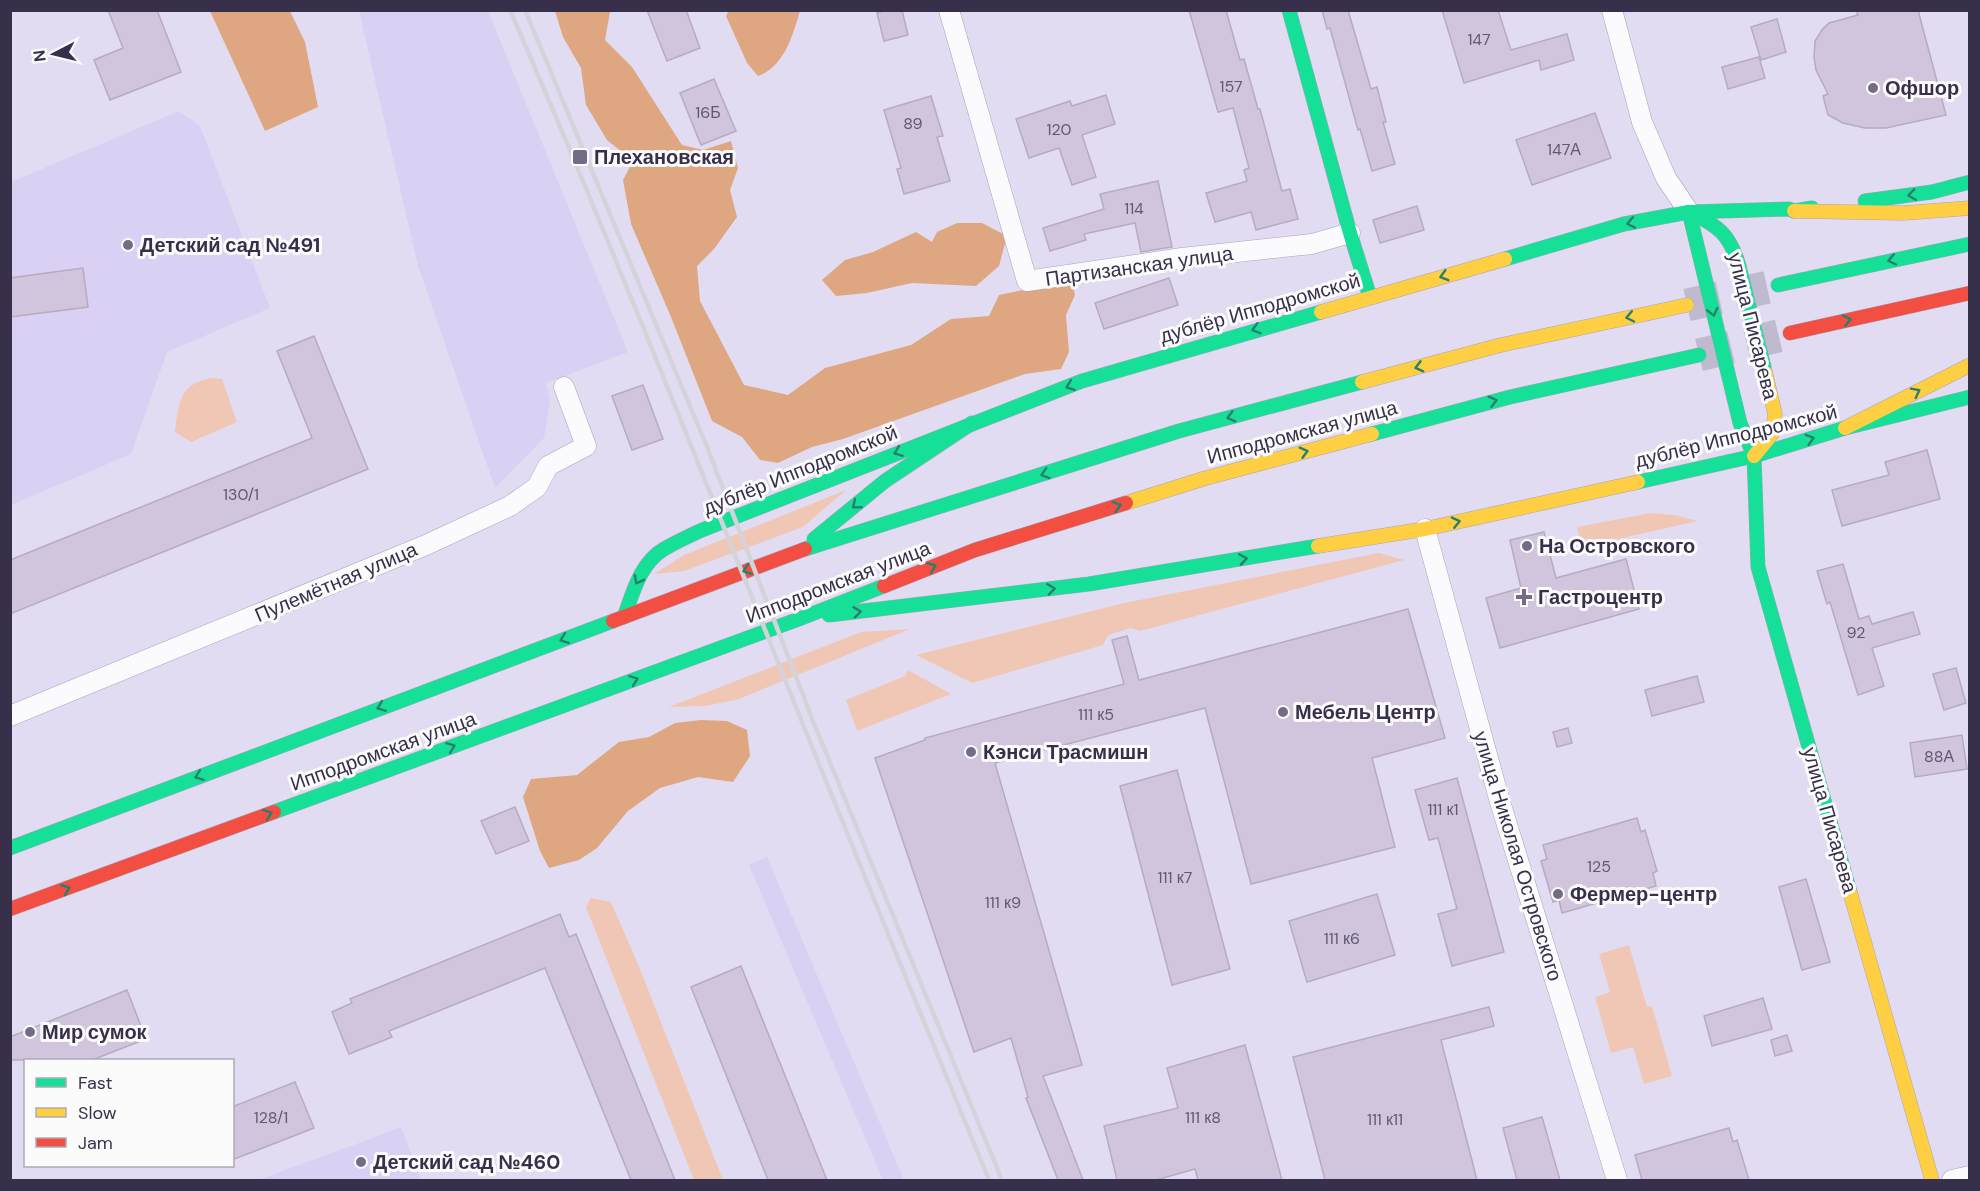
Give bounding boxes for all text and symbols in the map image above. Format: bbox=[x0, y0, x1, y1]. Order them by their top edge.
north arrow bbox=[24, 24, 84, 84]
house number: 147 bbox=[1467, 29, 1491, 50]
text: N bbox=[28, 49, 51, 63]
place label: Офшор bbox=[1885, 75, 1959, 101]
house number: 157 bbox=[1219, 76, 1243, 97]
marker: Офшор bbox=[1866, 81, 1880, 95]
house number: 16Б bbox=[695, 102, 721, 123]
house number: 89 bbox=[903, 113, 923, 134]
house number: 120 bbox=[1047, 119, 1072, 140]
house number: 147А bbox=[1547, 139, 1581, 160]
place label: Плехановская bbox=[594, 144, 734, 170]
marker: Плехановская bbox=[571, 148, 589, 166]
one-way arrow bbox=[1908, 188, 1917, 200]
house number: 114 bbox=[1124, 198, 1144, 219]
one-way arrow bbox=[1627, 215, 1637, 228]
place label: Детский сад №491 bbox=[140, 232, 320, 258]
marker: Детский сад №491 bbox=[121, 238, 135, 252]
street label: Партизанская улица bbox=[1043, 240, 1235, 292]
street label: улица Писарева bbox=[1722, 250, 1784, 403]
one-way arrow bbox=[1887, 253, 1897, 266]
street label: дублёр Ипподромской bbox=[1157, 267, 1363, 349]
one-way arrow bbox=[1439, 269, 1450, 281]
one-way arrow bbox=[1705, 307, 1718, 317]
one-way arrow bbox=[1625, 310, 1635, 323]
one-way arrow bbox=[1842, 315, 1852, 328]
one-way arrow bbox=[1251, 322, 1262, 334]
one-way arrow bbox=[1415, 360, 1425, 372]
one-way arrow bbox=[1065, 379, 1076, 391]
one-way arrow bbox=[1910, 388, 1920, 399]
street label: Ипподромская улица bbox=[1204, 394, 1401, 470]
one-way arrow bbox=[1487, 396, 1497, 409]
street label: дублёр Ипподромской bbox=[1632, 398, 1840, 474]
one-way arrow bbox=[1226, 410, 1237, 422]
street label: дублёр Ипподромской bbox=[699, 419, 901, 521]
one-way arrow bbox=[1804, 434, 1815, 446]
one-way arrow bbox=[893, 445, 904, 457]
one-way arrow bbox=[1298, 447, 1309, 459]
one-way arrow bbox=[1040, 467, 1051, 479]
house number: 130/1 bbox=[223, 484, 259, 505]
one-way arrow bbox=[852, 498, 863, 509]
one-way arrow bbox=[1111, 501, 1122, 513]
one-way arrow bbox=[1451, 516, 1461, 529]
place label: На Островского bbox=[1539, 533, 1695, 559]
street label: Ипподромская улица bbox=[742, 534, 935, 629]
street label: Пулемётная улица bbox=[251, 536, 422, 628]
marker: На Островского bbox=[1520, 539, 1534, 553]
one-way arrow bbox=[1238, 553, 1248, 566]
one-way arrow bbox=[926, 562, 937, 574]
one-way arrow bbox=[742, 563, 753, 576]
one-way arrow bbox=[634, 574, 645, 585]
one-way arrow bbox=[1046, 583, 1055, 596]
place label: Гастроцентр bbox=[1538, 584, 1663, 610]
marker: Гастроцентр bbox=[1515, 588, 1533, 606]
one-way arrow bbox=[852, 606, 862, 618]
house number: 92 bbox=[1847, 622, 1866, 643]
one-way arrow bbox=[559, 632, 570, 645]
one-way arrow bbox=[628, 674, 639, 687]
place label: Мебель Центр bbox=[1295, 699, 1436, 725]
one-way arrow bbox=[377, 700, 388, 712]
house number: 111 к5 bbox=[1078, 704, 1114, 725]
street label: Ипподромская улица bbox=[287, 705, 480, 797]
marker: Мебель Центр bbox=[1276, 705, 1290, 719]
street label: улица Николая Островского bbox=[1468, 728, 1568, 984]
place label: Кэнси Трасмишн bbox=[983, 739, 1148, 765]
one-way arrow bbox=[445, 742, 456, 754]
street label: улица Писарева bbox=[1797, 744, 1864, 897]
marker: Кэнси Трасмишн bbox=[964, 745, 978, 759]
house number: 88А bbox=[1924, 746, 1954, 767]
one-way arrow bbox=[194, 769, 205, 782]
house number: 111 к1 bbox=[1427, 799, 1459, 820]
one-way arrow bbox=[262, 809, 273, 822]
house number: 125 bbox=[1587, 856, 1611, 877]
house number: 111 к7 bbox=[1158, 867, 1192, 888]
place label: Фермер-центр bbox=[1570, 881, 1717, 907]
one-way arrow bbox=[60, 883, 70, 896]
marker: Фермер-центр bbox=[1551, 887, 1565, 901]
house number: 111 к9 bbox=[985, 892, 1021, 913]
house number: 111 к6 bbox=[1324, 928, 1360, 949]
place label: Мир сумок bbox=[42, 1019, 148, 1045]
marker: Мир сумок bbox=[23, 1025, 37, 1039]
legend bbox=[24, 1059, 234, 1167]
text: Fast bbox=[78, 1071, 113, 1095]
text: Slow bbox=[78, 1101, 117, 1125]
house number: 128/1 bbox=[254, 1107, 288, 1128]
house number: 111 к8 bbox=[1185, 1107, 1221, 1128]
house number: 111 к11 bbox=[1367, 1109, 1403, 1130]
text: Jam bbox=[78, 1131, 113, 1155]
place label: Детский сад №460 bbox=[373, 1149, 560, 1175]
marker: Детский сад №460 bbox=[354, 1155, 368, 1169]

